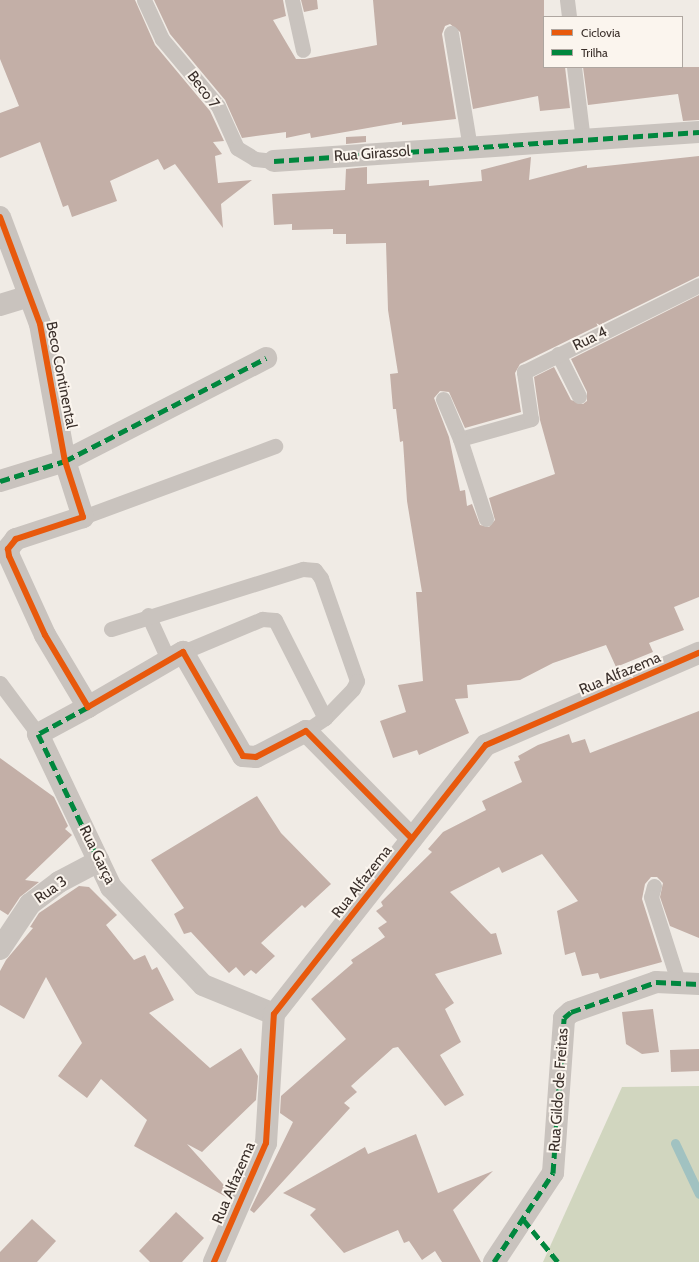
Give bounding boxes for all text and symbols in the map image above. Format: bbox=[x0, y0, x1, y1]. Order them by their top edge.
legend bbox=[543, 16, 683, 68]
text: Ciclovia bbox=[581, 25, 620, 40]
text: Trilha bbox=[581, 45, 608, 60]
street label: Beco 7 bbox=[183, 68, 223, 112]
street label: Rua Girassol bbox=[333, 142, 411, 166]
street label: Beco Continental bbox=[42, 320, 80, 430]
street label: Rua 4 bbox=[570, 323, 610, 355]
street label: Rua Alfazema bbox=[576, 649, 664, 699]
street label: Rua Garça bbox=[75, 823, 119, 887]
street label: Rua Alfazema bbox=[328, 842, 396, 922]
street label: Rua 3 bbox=[31, 872, 71, 908]
street label: Rua Gildo de Freitas bbox=[546, 1027, 572, 1153]
street label: Rua Alfazema bbox=[209, 1139, 259, 1227]

